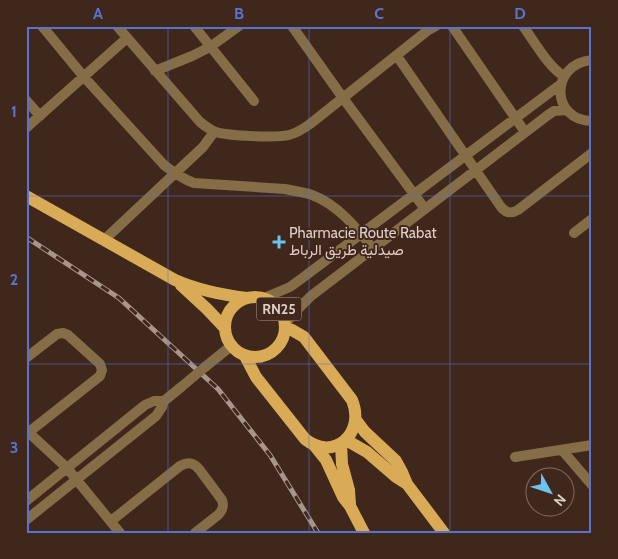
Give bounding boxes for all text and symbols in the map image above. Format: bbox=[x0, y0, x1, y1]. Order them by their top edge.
text: A bbox=[93, 4, 103, 23]
text: B bbox=[234, 4, 244, 23]
text: C bbox=[374, 4, 384, 23]
text: D bbox=[514, 4, 526, 23]
text: 1 bbox=[11, 102, 17, 121]
place label: Pharmacie Route Rabat صيدلية طريق الرباط bbox=[289, 224, 437, 260]
marker: Pharmacie Route Rabat صيدلية طريق الرباط bbox=[273, 236, 285, 248]
text: 2 bbox=[10, 270, 18, 289]
road number: RN25 bbox=[256, 298, 302, 320]
text: 3 bbox=[10, 438, 18, 457]
north arrow bbox=[526, 466, 576, 516]
text: N bbox=[550, 491, 570, 510]

